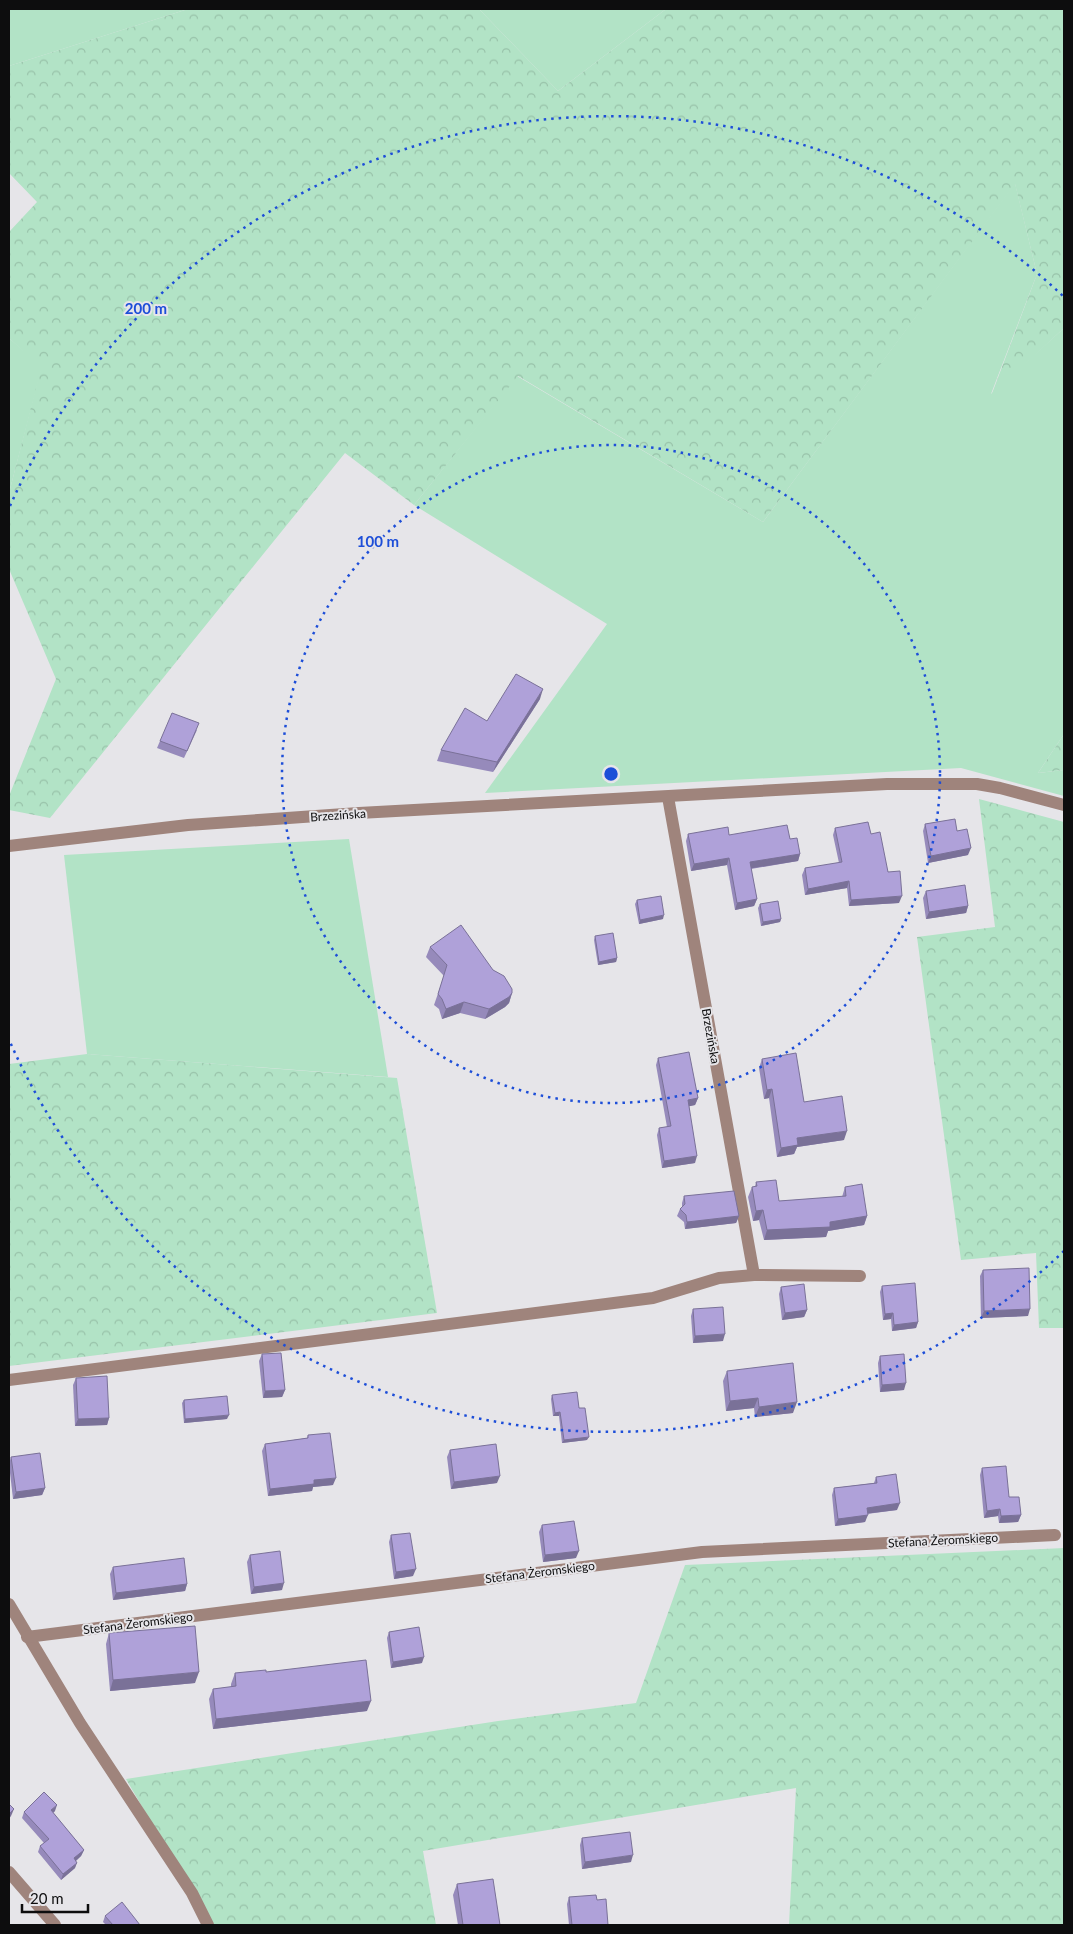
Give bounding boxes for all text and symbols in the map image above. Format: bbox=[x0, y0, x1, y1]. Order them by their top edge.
text: 200 m bbox=[125, 299, 167, 317]
text: 100 m bbox=[357, 532, 399, 550]
centre of rings bbox=[602, 765, 620, 783]
street label: Brzezińska bbox=[310, 806, 366, 824]
street label: Brzezińska bbox=[699, 1007, 723, 1065]
street label: Stefana Żeromskiego bbox=[888, 1530, 999, 1550]
street label: Stefana Żeromskiego bbox=[484, 1558, 596, 1586]
street label: Stefana Żeromskiego bbox=[82, 1609, 194, 1637]
scale bar bbox=[22, 1882, 89, 1914]
text: 20 m bbox=[30, 1889, 64, 1907]

